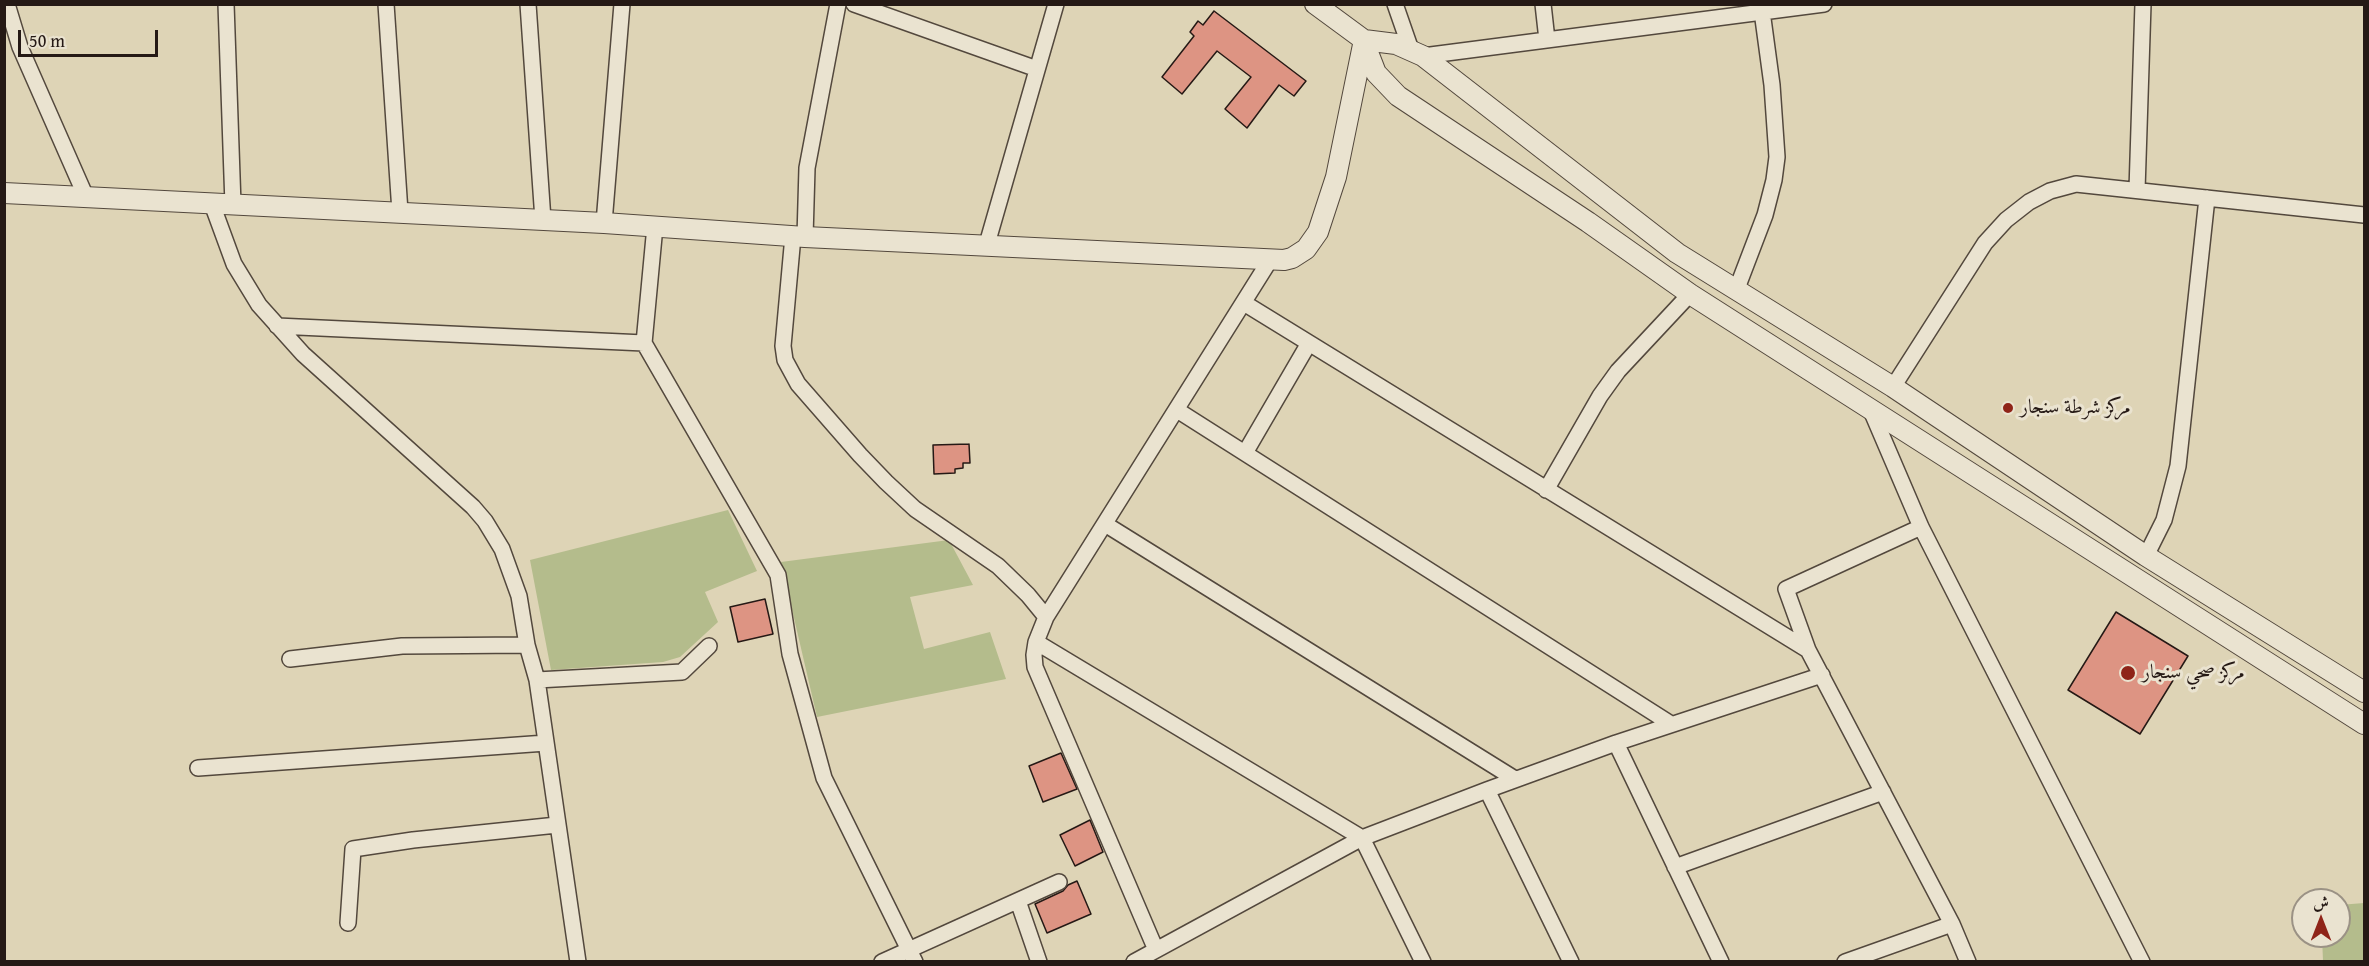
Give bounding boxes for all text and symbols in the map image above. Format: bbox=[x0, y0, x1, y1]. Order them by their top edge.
scale bar bbox=[21, 18, 160, 56]
text: 50 m bbox=[29, 27, 65, 54]
place label: مركز شرطة سنجار bbox=[2020, 396, 2131, 420]
marker: مركز شرطة سنجار bbox=[2001, 401, 2015, 415]
place label: مركز صحي سنجار bbox=[2142, 661, 2245, 685]
marker: مركز صحي سنجار bbox=[2119, 664, 2137, 682]
north arrow bbox=[2291, 888, 2351, 948]
text: ش bbox=[2313, 890, 2329, 914]

